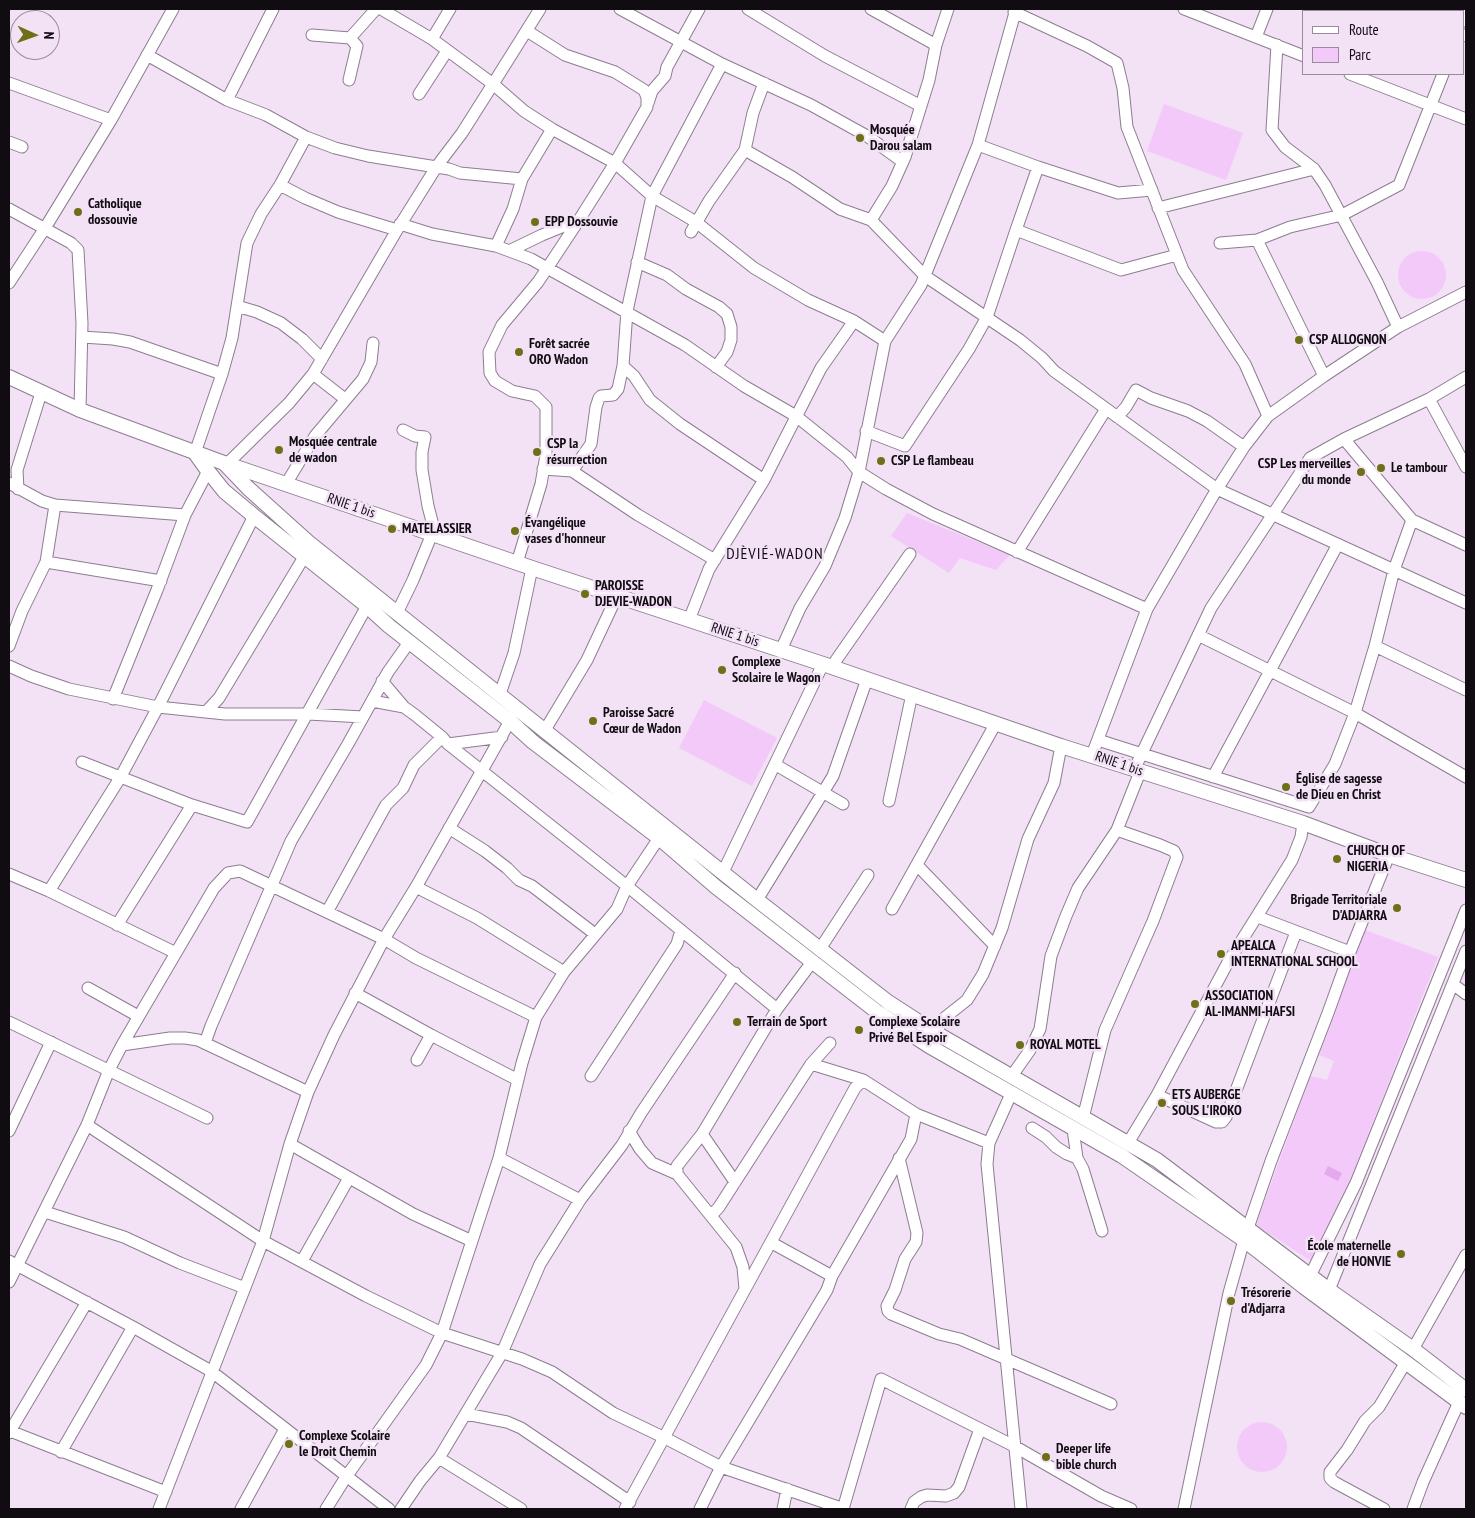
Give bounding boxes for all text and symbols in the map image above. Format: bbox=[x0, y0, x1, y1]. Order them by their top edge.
north arrow bbox=[10, 10, 60, 60]
legend bbox=[1302, 10, 1465, 75]
text: Route bbox=[1349, 20, 1379, 39]
text: N bbox=[40, 31, 58, 40]
text: Parc bbox=[1349, 45, 1371, 64]
place label: Mosquée Darou salam bbox=[870, 122, 932, 154]
marker: Mosquée Darou salam bbox=[854, 132, 866, 144]
place label: Catholique dossouvie bbox=[88, 196, 142, 228]
marker: Catholique dossouvie bbox=[72, 206, 84, 218]
place label: EPP Dossouvie bbox=[545, 214, 618, 230]
marker: EPP Dossouvie bbox=[529, 216, 541, 228]
place label: CSP ALLOGNON bbox=[1309, 332, 1386, 348]
marker: CSP ALLOGNON bbox=[1293, 334, 1305, 346]
place label: Forêt sacrée ORO Wadon bbox=[529, 336, 590, 368]
marker: Forêt sacrée ORO Wadon bbox=[513, 346, 525, 358]
place label: Mosquée centrale de wadon bbox=[289, 434, 377, 467]
place label: CSP la résurrection bbox=[547, 436, 607, 468]
marker: Mosquée centrale de wadon bbox=[273, 444, 285, 456]
marker: CSP la résurrection bbox=[531, 446, 543, 458]
place label: CSP Le flambeau bbox=[891, 453, 974, 469]
marker: CSP Le flambeau bbox=[875, 455, 887, 467]
place label: CSP Les merveilles du monde bbox=[1258, 456, 1351, 488]
place label: Le tambour bbox=[1391, 460, 1447, 476]
marker: Le tambour bbox=[1375, 462, 1387, 474]
marker: CSP Les merveilles du monde bbox=[1355, 466, 1367, 478]
street label: RNIE 1 bis bbox=[325, 490, 377, 522]
place label: Évangélique vases d'honneur bbox=[525, 515, 606, 548]
place label: MATELASSIER bbox=[402, 521, 472, 537]
marker: MATELASSIER bbox=[386, 523, 398, 535]
marker: Évangélique vases d'honneur bbox=[509, 525, 521, 537]
district label: DJÈVIÉ-WADON bbox=[725, 544, 825, 564]
place label: PAROISSE DJEVIE-WADON bbox=[595, 578, 672, 610]
marker: PAROISSE DJEVIE-WADON bbox=[579, 588, 591, 600]
street label: RNIE 1 bis bbox=[709, 619, 761, 651]
place label: Complexe Scolaire le Wagon bbox=[732, 654, 821, 686]
marker: Complexe Scolaire le Wagon bbox=[716, 664, 728, 676]
place label: Paroisse Sacré Cœur de Wadon bbox=[603, 705, 681, 738]
marker: Paroisse Sacré Cœur de Wadon bbox=[587, 715, 599, 727]
street label: RNIE 1 bis bbox=[1093, 748, 1145, 780]
place label: Église de sagesse de Dieu en Christ bbox=[1296, 771, 1382, 804]
marker: Église de sagesse de Dieu en Christ bbox=[1280, 781, 1292, 793]
place label: CHURCH OF NIGERIA bbox=[1347, 843, 1405, 876]
marker: CHURCH OF NIGERIA bbox=[1331, 853, 1343, 865]
place label: Brigade Territoriale D'ADJARRA bbox=[1291, 892, 1387, 924]
marker: Brigade Territoriale D'ADJARRA bbox=[1391, 902, 1403, 914]
place label: APEALCA INTERNATIONAL SCHOOL bbox=[1231, 938, 1358, 970]
marker: APEALCA INTERNATIONAL SCHOOL bbox=[1215, 948, 1227, 960]
place label: ASSOCIATION AL-IMANMI-HAFSI bbox=[1205, 988, 1295, 1020]
marker: ASSOCIATION AL-IMANMI-HAFSI bbox=[1189, 998, 1201, 1010]
place label: Terrain de Sport bbox=[747, 1014, 827, 1030]
place label: Complexe Scolaire Privé Bel Espoir bbox=[869, 1014, 960, 1046]
marker: Terrain de Sport bbox=[731, 1016, 743, 1028]
marker: Complexe Scolaire Privé Bel Espoir bbox=[853, 1024, 865, 1036]
place label: ROYAL MOTEL bbox=[1030, 1037, 1101, 1053]
marker: ROYAL MOTEL bbox=[1014, 1039, 1026, 1051]
place label: ETS AUBERGE SOUS L'IROKO bbox=[1172, 1087, 1242, 1120]
marker: ETS AUBERGE SOUS L'IROKO bbox=[1156, 1097, 1168, 1109]
place label: École maternelle de HONVIE bbox=[1307, 1238, 1391, 1270]
marker: École maternelle de HONVIE bbox=[1395, 1248, 1407, 1260]
place label: Trésorerie d'Adjarra bbox=[1241, 1285, 1291, 1318]
marker: Trésorerie d'Adjarra bbox=[1225, 1295, 1237, 1307]
place label: Complexe Scolaire le Droit Chemin bbox=[299, 1428, 390, 1460]
marker: Complexe Scolaire le Droit Chemin bbox=[283, 1438, 295, 1450]
place label: Deeper life bible church bbox=[1056, 1441, 1117, 1474]
marker: Deeper life bible church bbox=[1040, 1451, 1052, 1463]

